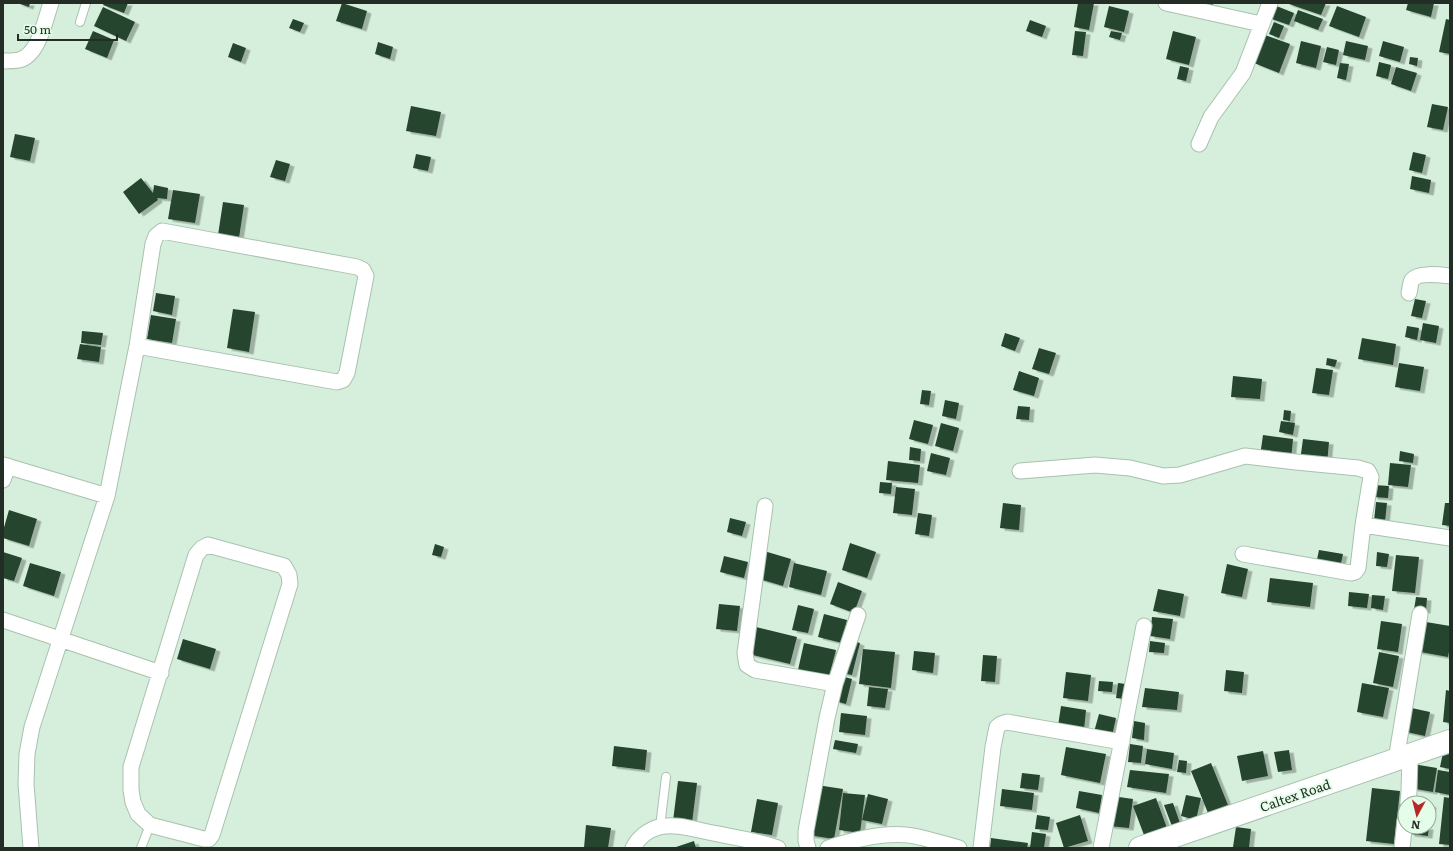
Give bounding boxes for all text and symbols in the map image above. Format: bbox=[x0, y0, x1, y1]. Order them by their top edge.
scale bar bbox=[18, 16, 117, 42]
text: 50 m bbox=[24, 20, 51, 38]
street label: Caltex Road bbox=[1257, 774, 1333, 816]
north arrow bbox=[1397, 795, 1437, 835]
text: N bbox=[1410, 817, 1421, 834]

